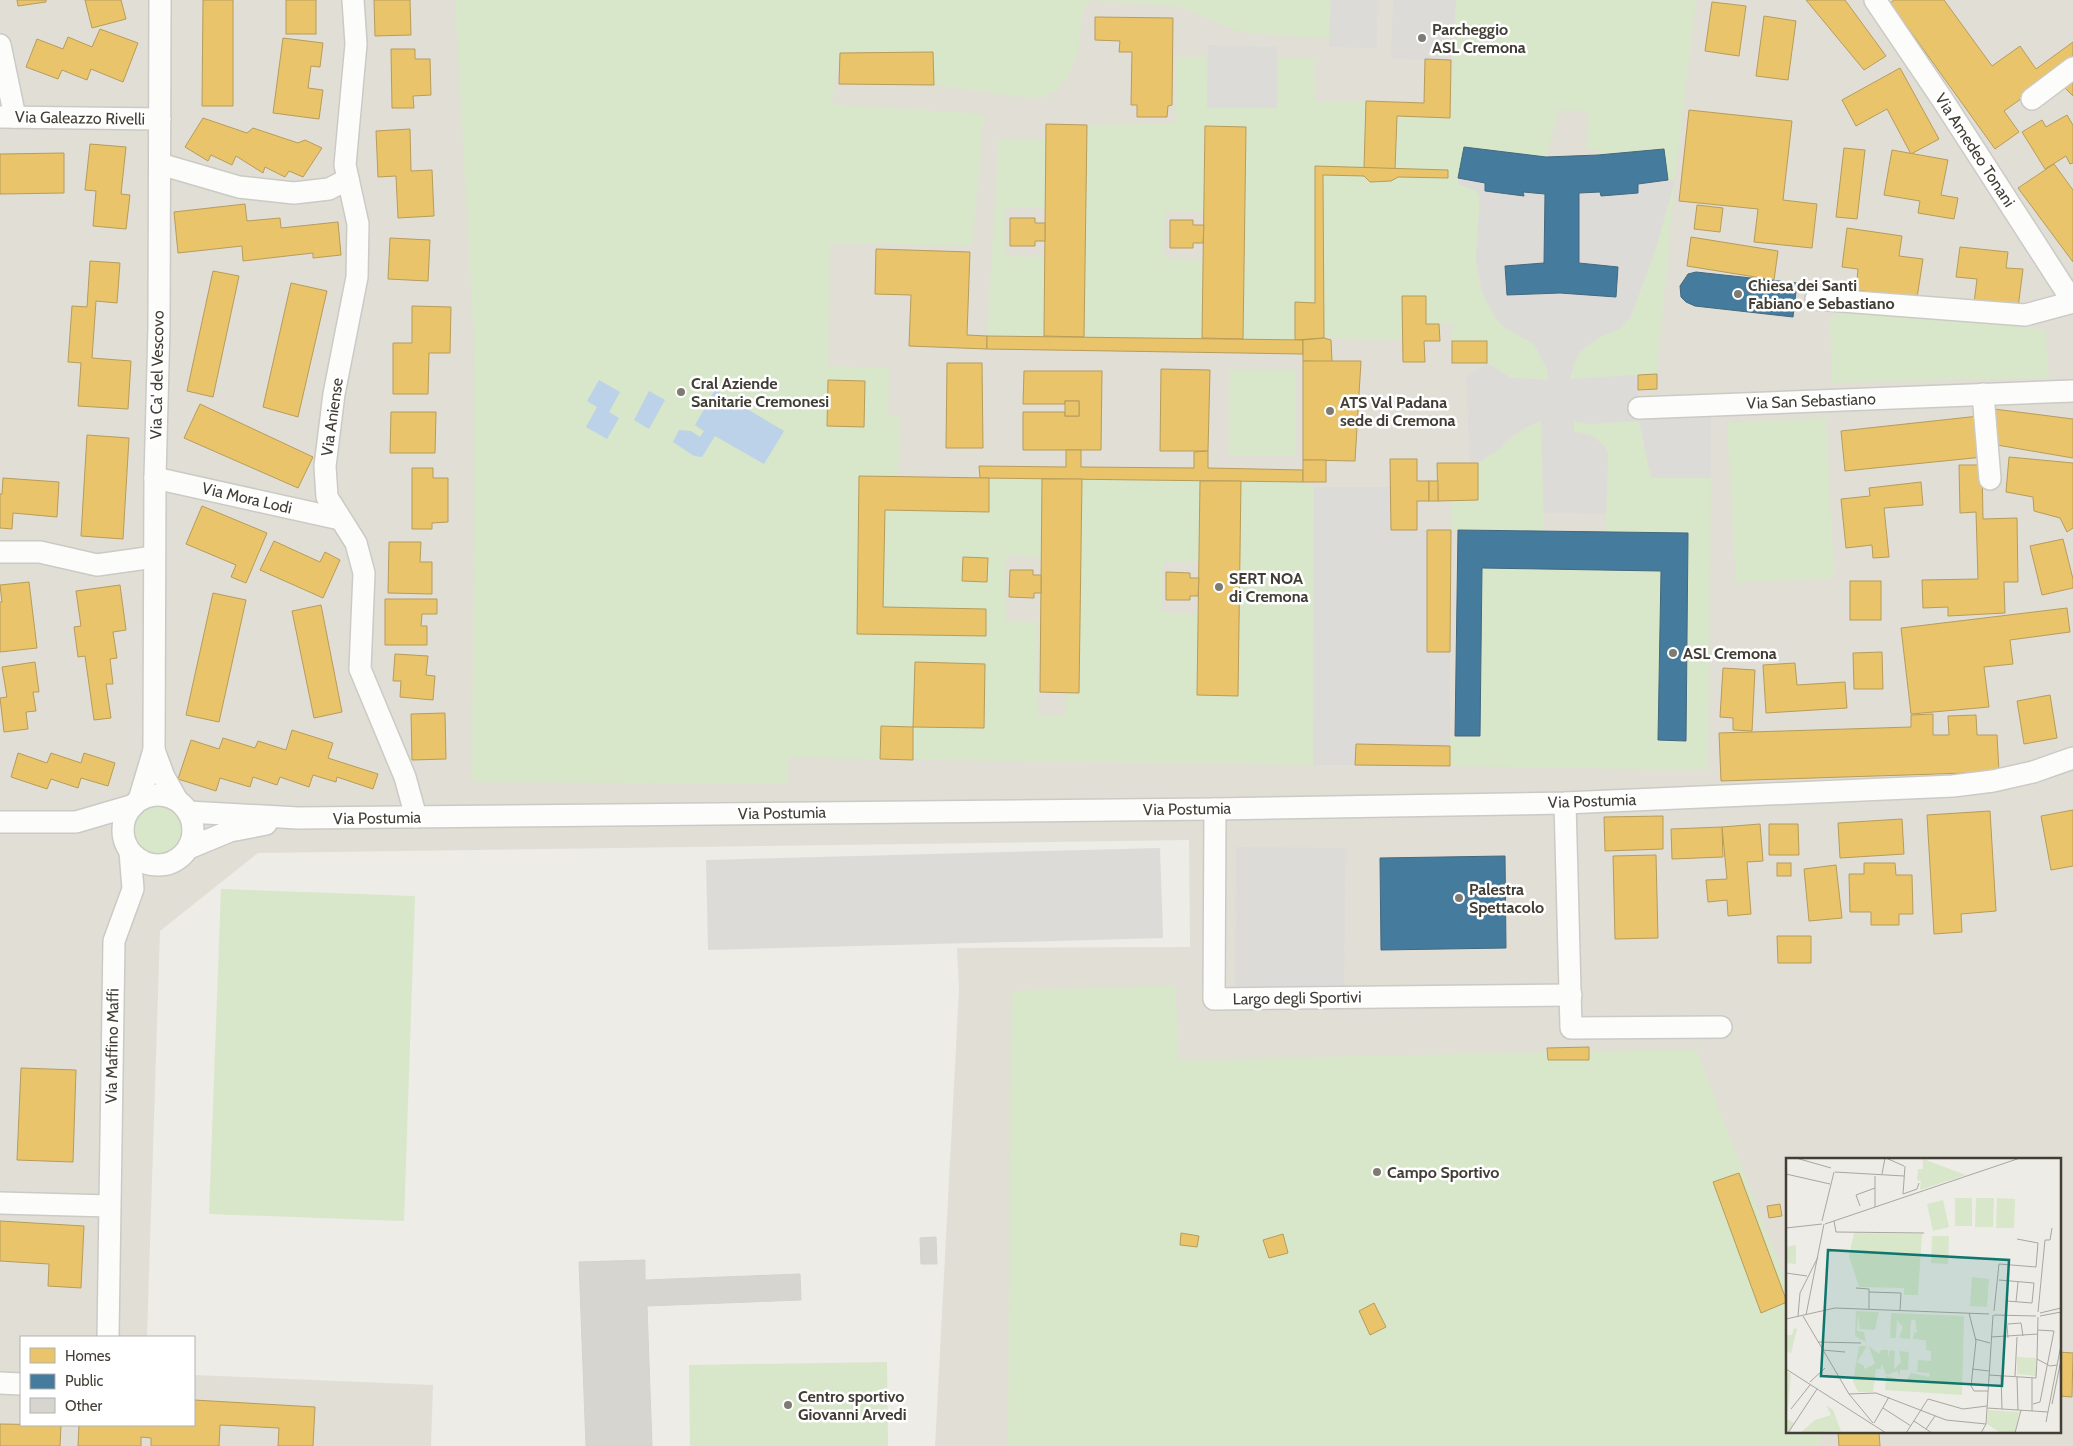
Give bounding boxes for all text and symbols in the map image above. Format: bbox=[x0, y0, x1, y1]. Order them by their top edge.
place label: Parcheggio ASL Cremona bbox=[1432, 20, 1526, 57]
marker: Parcheggio ASL Cremona bbox=[1416, 32, 1428, 44]
street label: Via Amedeo Tonani bbox=[1931, 90, 2019, 210]
street label: Via Galeazzo Rivelli bbox=[15, 107, 145, 129]
place label: Chiesa dei Santi Fabiano e Sebastiano bbox=[1748, 276, 1895, 313]
marker: Chiesa dei Santi Fabiano e Sebastiano bbox=[1732, 288, 1744, 300]
street label: Via Ca' del Vescovo bbox=[146, 310, 168, 440]
place label: Cral Aziende Sanitarie Cremonesi bbox=[691, 374, 829, 411]
street label: Via Aniense bbox=[317, 376, 347, 458]
marker: Cral Aziende Sanitarie Cremonesi bbox=[675, 386, 687, 398]
street label: Via San Sebastiano bbox=[1746, 389, 1876, 413]
place label: ATS Val Padana sede di Cremona bbox=[1340, 393, 1456, 430]
marker: ATS Val Padana sede di Cremona bbox=[1324, 405, 1336, 417]
street label: Via Mora Lodi bbox=[200, 478, 294, 518]
place label: SERT NOA di Cremona bbox=[1229, 569, 1309, 606]
marker: SERT NOA di Cremona bbox=[1213, 581, 1225, 593]
place label: ASL Cremona bbox=[1683, 644, 1777, 663]
marker: ASL Cremona bbox=[1667, 647, 1679, 659]
street label: Via Postumia bbox=[1548, 790, 1637, 812]
street label: Via Postumia bbox=[1143, 799, 1232, 819]
street label: Via Postumia bbox=[738, 803, 827, 823]
street label: Via Postumia bbox=[333, 808, 422, 828]
place label: Palestra Spettacolo bbox=[1469, 880, 1544, 917]
marker: Palestra Spettacolo bbox=[1453, 892, 1465, 904]
street label: Largo degli Sportivi bbox=[1232, 987, 1362, 1009]
street label: Via Maffino Maffi bbox=[101, 988, 123, 1104]
inset map bbox=[1786, 1158, 2060, 1434]
place label: Campo Sportivo bbox=[1387, 1163, 1499, 1182]
marker: Campo Sportivo bbox=[1371, 1166, 1383, 1178]
legend bbox=[20, 1336, 195, 1426]
text: Homes bbox=[65, 1347, 111, 1365]
text: Public bbox=[65, 1372, 103, 1390]
place label: Centro sportivo Giovanni Arvedi bbox=[798, 1387, 907, 1424]
text: Other bbox=[65, 1397, 102, 1415]
marker: Centro sportivo Giovanni Arvedi bbox=[782, 1399, 794, 1411]

